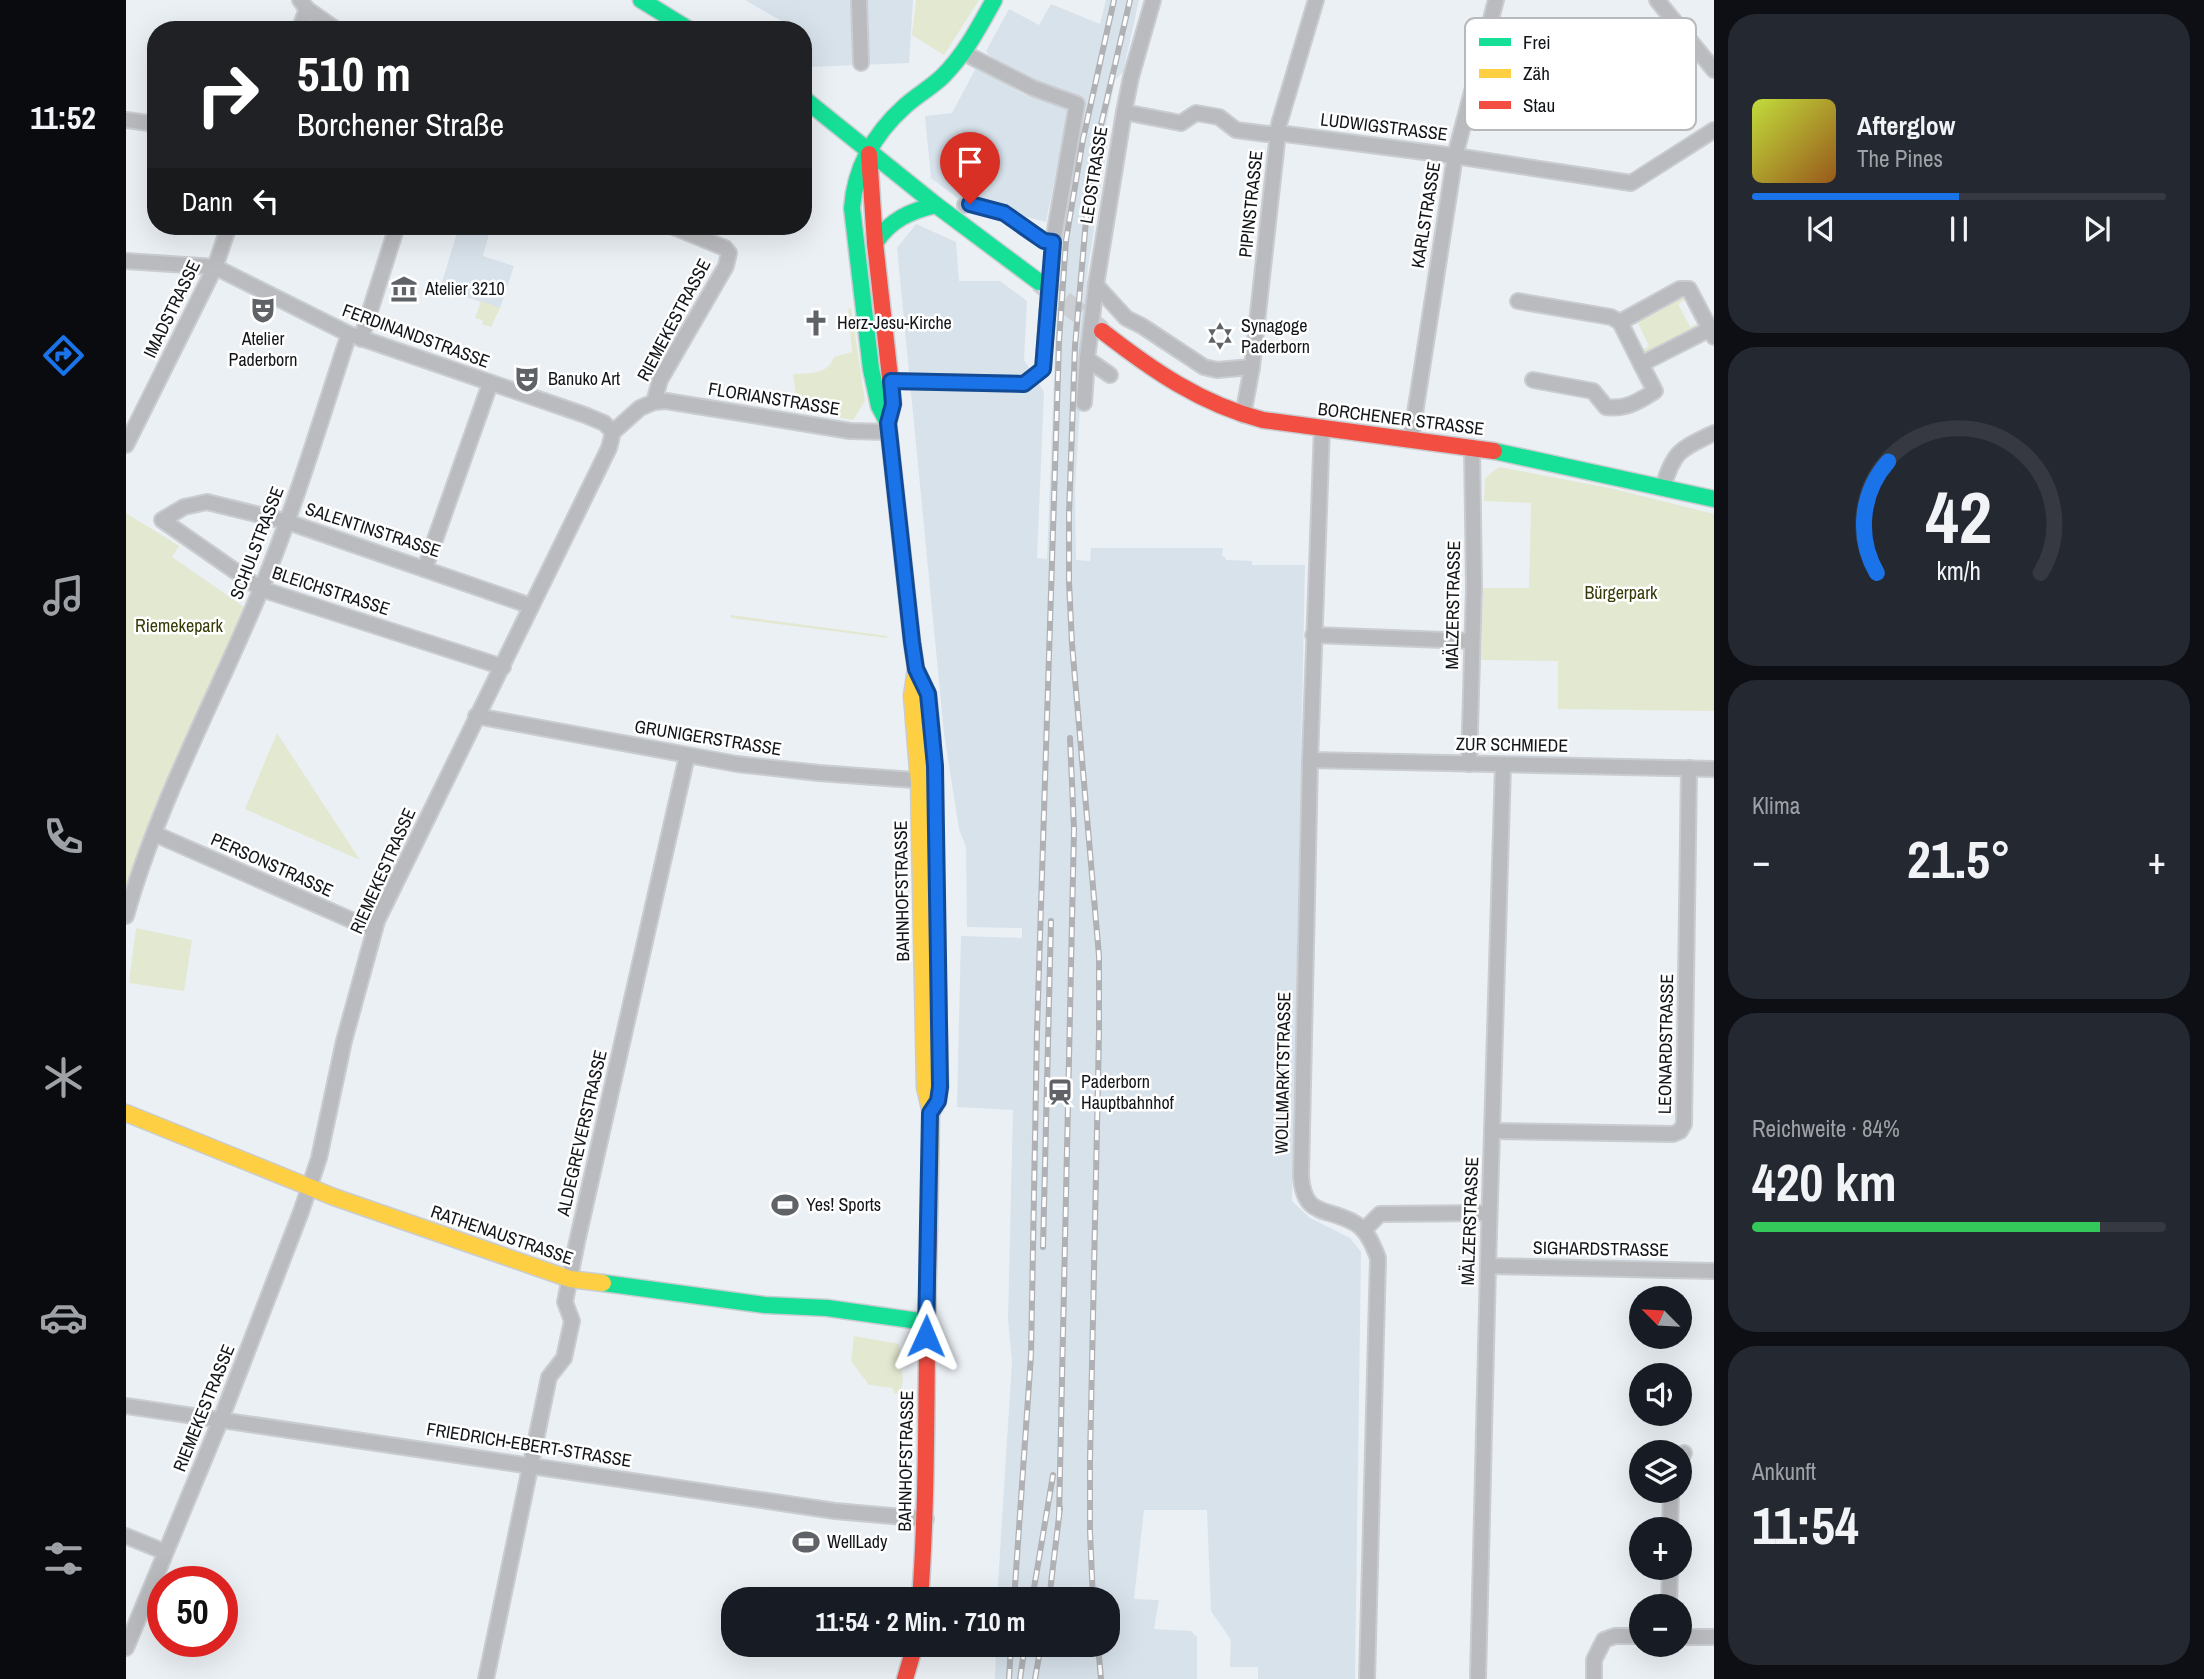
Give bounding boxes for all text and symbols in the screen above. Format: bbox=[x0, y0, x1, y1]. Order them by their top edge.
legend bbox=[1465, 18, 1696, 130]
text: Frei bbox=[1523, 29, 1551, 55]
text: 510 m bbox=[297, 40, 411, 106]
icon: right bbox=[182, 49, 273, 140]
text: Zäh bbox=[1523, 60, 1550, 86]
text: Stau bbox=[1523, 92, 1555, 118]
text: 11:52 bbox=[30, 96, 96, 139]
text: Borchener Straße bbox=[297, 103, 504, 146]
street label: LUDWIGSTRASSE bbox=[1319, 106, 1449, 147]
text: Afterglow bbox=[1857, 108, 1955, 143]
street label: LEOSTRASSE bbox=[1073, 124, 1114, 225]
pin bbox=[940, 132, 1000, 204]
icon: arrive bbox=[951, 143, 989, 181]
text: The Pines bbox=[1857, 143, 1943, 174]
street label: PIPINSTRASSE bbox=[1232, 149, 1269, 259]
street label: KARLSTRASSE bbox=[1405, 160, 1446, 270]
icon: left bbox=[247, 182, 285, 220]
text: Dann bbox=[182, 184, 233, 219]
icon: previous bbox=[1802, 210, 1840, 248]
icon: pause bbox=[1940, 210, 1978, 248]
icon: next bbox=[2078, 210, 2116, 248]
street label: RIEMEKESTRASSE bbox=[631, 254, 716, 385]
street label: IMADSTRASSE bbox=[137, 256, 206, 362]
museum icon: Atelier 3210 bbox=[389, 274, 419, 304]
place label: Atelier 3210 bbox=[424, 276, 505, 301]
theatre icon: Atelier Paderborn bbox=[248, 295, 278, 325]
street label: FERDINANDSTRASSE bbox=[339, 297, 493, 374]
church icon: Herz-Jesu-Kirche bbox=[801, 308, 831, 338]
place label: Herz-Jesu-Kirche bbox=[837, 310, 952, 335]
place label: Synagoge Paderborn bbox=[1241, 313, 1310, 359]
synagogue icon: Synagoge Paderborn bbox=[1205, 321, 1235, 351]
place label: Atelier Paderborn bbox=[229, 326, 297, 372]
icon: directions bbox=[39, 331, 88, 380]
theatre icon: Banuko Art bbox=[512, 364, 542, 394]
place label: Banuko Art bbox=[548, 366, 620, 391]
street label: FLORIANSTRASSE bbox=[706, 376, 842, 421]
street label: BORCHENER STRASSE bbox=[1317, 396, 1486, 441]
text: 42 bbox=[1926, 468, 1992, 566]
street label: SCHULSTRASSE bbox=[224, 483, 290, 603]
street label: SALENTINSTRASSE bbox=[302, 496, 444, 563]
street label: MÄLZERSTRASSE bbox=[1439, 540, 1466, 670]
text: km/h bbox=[1937, 553, 1981, 587]
street label: BLEICHSTRASSE bbox=[269, 560, 393, 621]
icon: music bbox=[39, 571, 88, 620]
park label: Bürgerpark bbox=[1584, 580, 1658, 605]
park label: Riemekepark bbox=[135, 613, 223, 638]
street label: GRUNIGERSTRASSE bbox=[633, 714, 783, 761]
street label: ZUR SCHMIEDE bbox=[1456, 731, 1568, 758]
text: Klima bbox=[1752, 790, 1800, 821]
street label: RIEMEKESTRASSE bbox=[344, 804, 421, 938]
icon: phone bbox=[39, 812, 88, 861]
street label: BAHNHOFSTRASSE bbox=[888, 820, 915, 962]
text: 21.5° bbox=[1907, 824, 2011, 894]
street label: PERSONSTRASSE bbox=[207, 826, 337, 903]
text: − bbox=[1752, 835, 1770, 886]
text: + bbox=[2148, 835, 2166, 886]
street label: LEONARDSTRASSE bbox=[1652, 974, 1679, 1114]
street label: WOLLMARKTSTRASSE bbox=[1269, 992, 1296, 1154]
street label: ALDEGREVERSTRASSE bbox=[550, 1047, 613, 1219]
icon: climate bbox=[39, 1053, 88, 1102]
place label: Paderborn Hauptbahnhof bbox=[1081, 1069, 1175, 1115]
station icon: Paderborn Hauptbahnhof bbox=[1045, 1077, 1075, 1107]
text: Reichweite · 84% bbox=[1752, 1113, 1900, 1144]
text: 420 km bbox=[1752, 1147, 1897, 1217]
street label: MÄLZERSTRASSE bbox=[1455, 1156, 1484, 1286]
sports icon: Yes! Sports bbox=[770, 1190, 800, 1220]
place label: Yes! Sports bbox=[806, 1192, 881, 1217]
street label: RATHENAUSTRASSE bbox=[428, 1198, 577, 1271]
street label: SIGHARDSTRASSE bbox=[1533, 1235, 1669, 1262]
north arrow bbox=[1629, 1286, 1692, 1349]
map controls bbox=[1629, 1286, 1692, 1657]
icon: car bbox=[39, 1293, 88, 1342]
position arrow bbox=[889, 1299, 963, 1373]
street label: RIEMEKESTRASSE bbox=[167, 1340, 240, 1475]
button: sound bbox=[1629, 1363, 1692, 1426]
street label: BAHNHOFSTRASSE bbox=[892, 1390, 919, 1532]
street label: FRIEDRICH-EBERT-STRASSE bbox=[425, 1416, 633, 1473]
button: layers bbox=[1629, 1440, 1692, 1503]
text: Ankunft bbox=[1752, 1456, 1816, 1487]
text: 11:54 bbox=[1752, 1490, 1859, 1560]
button: + bbox=[1629, 1517, 1692, 1580]
sports icon: WellLady bbox=[791, 1527, 821, 1557]
place label: WellLady bbox=[827, 1529, 888, 1554]
icon: filters bbox=[39, 1534, 88, 1583]
speed limit sign: 50 bbox=[147, 1566, 238, 1657]
button: − bbox=[1629, 1594, 1692, 1657]
text: 11:54 · 2 Min. · 710 m bbox=[816, 1604, 1025, 1639]

